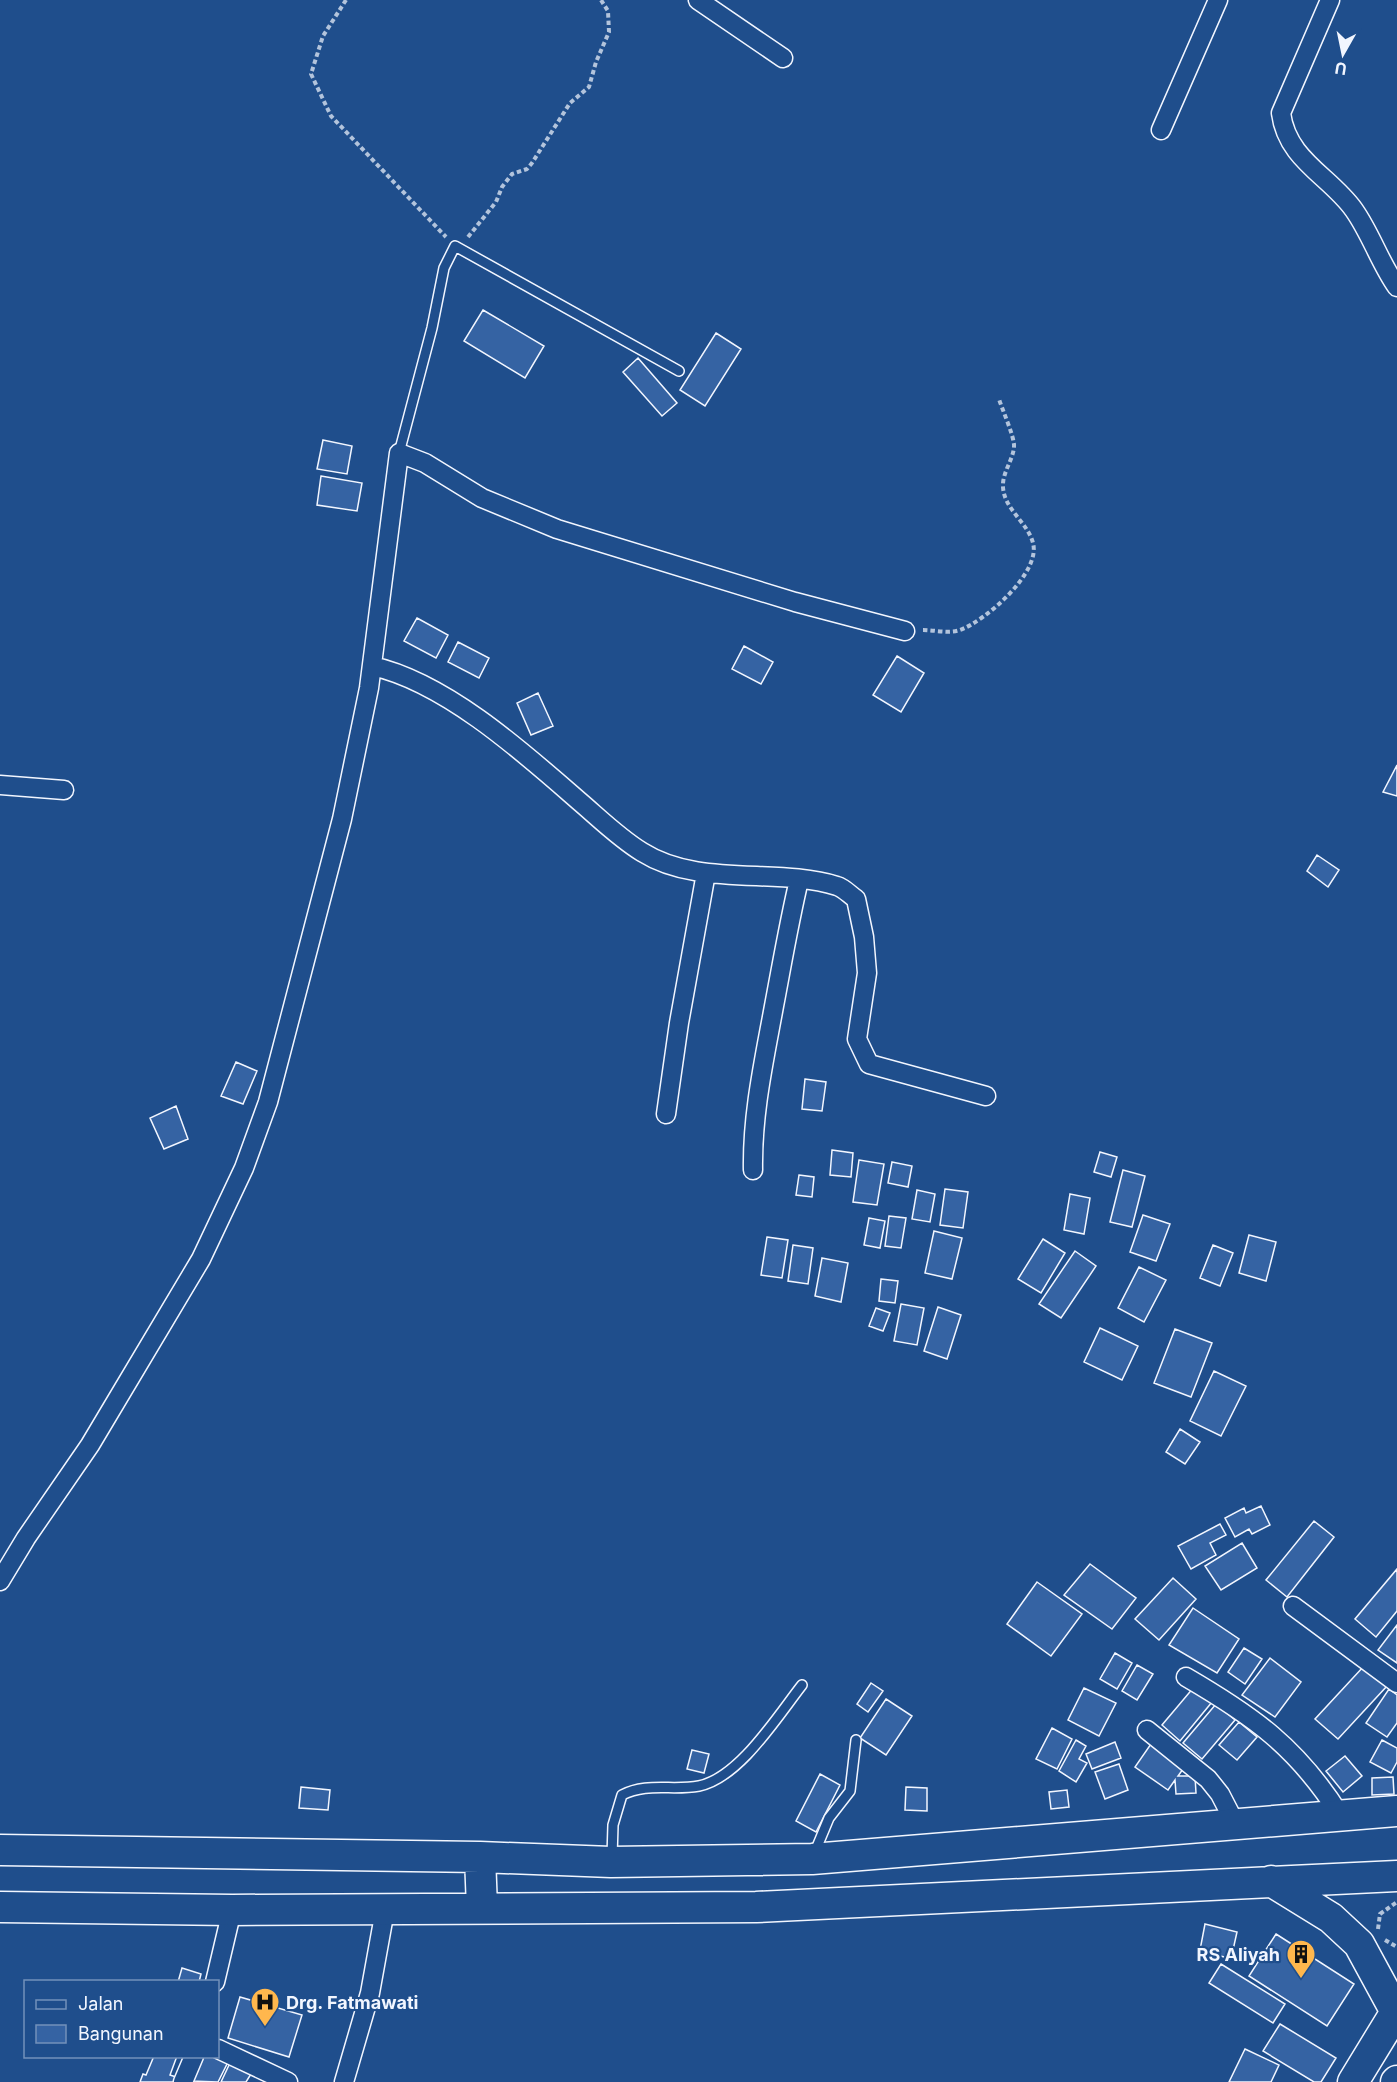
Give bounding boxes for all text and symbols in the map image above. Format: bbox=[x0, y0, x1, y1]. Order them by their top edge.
north arrow bbox=[1313, 24, 1373, 84]
text: U bbox=[1333, 58, 1348, 80]
building icon: RS Aliyah bbox=[1285, 1938, 1317, 1980]
place label: RS Aliyah bbox=[1197, 1944, 1280, 1965]
legend bbox=[24, 1980, 219, 2058]
hospital icon: Drg. Fatmawati bbox=[249, 1986, 281, 2028]
place label: Drg. Fatmawati bbox=[286, 1992, 418, 2013]
text: Jalan bbox=[78, 1993, 123, 2014]
text: Bangunan bbox=[78, 2023, 164, 2044]

